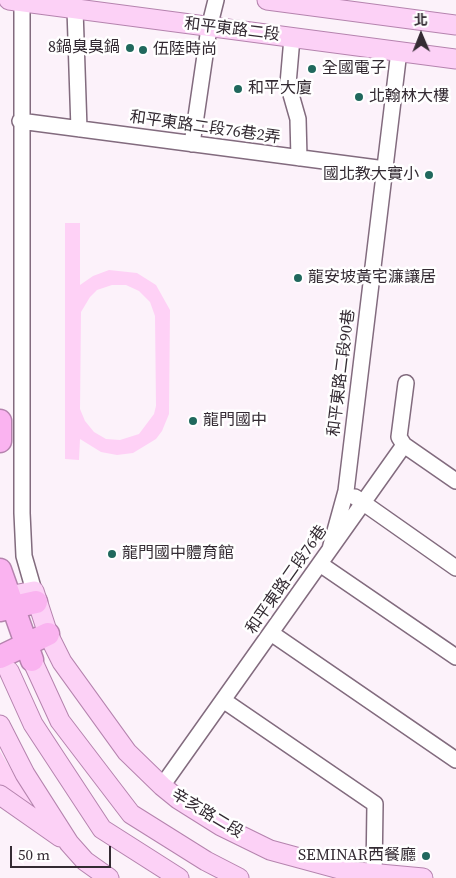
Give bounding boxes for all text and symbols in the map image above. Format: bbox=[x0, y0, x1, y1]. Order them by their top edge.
north arrow bbox=[396, 10, 446, 60]
text: 北 bbox=[414, 10, 428, 30]
street label: 和平東路二段 bbox=[183, 15, 281, 45]
place label: 8鍋臭臭鍋 bbox=[48, 38, 120, 58]
place label: 伍陸時尚 bbox=[153, 40, 217, 60]
marker: 8鍋臭臭鍋 bbox=[124, 42, 136, 54]
marker: 伍陸時尚 bbox=[137, 44, 149, 56]
place label: 全國電子 bbox=[322, 59, 386, 79]
marker: 全國電子 bbox=[306, 63, 318, 75]
place label: 和平大廈 bbox=[248, 79, 312, 99]
marker: 和平大廈 bbox=[232, 83, 244, 95]
place label: 北翰林大樓 bbox=[369, 87, 449, 107]
marker: 北翰林大樓 bbox=[353, 91, 365, 103]
street label: 和平東路二段76巷2弄 bbox=[128, 108, 282, 148]
place label: 國北教大實小 bbox=[323, 165, 419, 185]
marker: 國北教大實小 bbox=[423, 169, 435, 181]
place label: 龍安坡黃宅濂讓居 bbox=[308, 268, 436, 288]
marker: 龍安坡黃宅濂讓居 bbox=[292, 272, 304, 284]
street label: 和平東路二段90巷 bbox=[325, 308, 359, 438]
place label: 龍門國中 bbox=[203, 411, 267, 431]
marker: 龍門國中 bbox=[187, 415, 199, 427]
street label: 和平東路二段76巷 bbox=[242, 522, 332, 638]
place label: 龍門國中體育館 bbox=[122, 544, 234, 564]
marker: 龍門國中體育館 bbox=[106, 548, 118, 560]
street label: 辛亥路二段 bbox=[168, 785, 246, 843]
scale bar bbox=[12, 836, 114, 868]
text: 50 m bbox=[18, 844, 50, 865]
place label: SEMINAR西餐廳 bbox=[298, 846, 416, 866]
marker: SEMINAR西餐廳 bbox=[420, 850, 432, 862]

